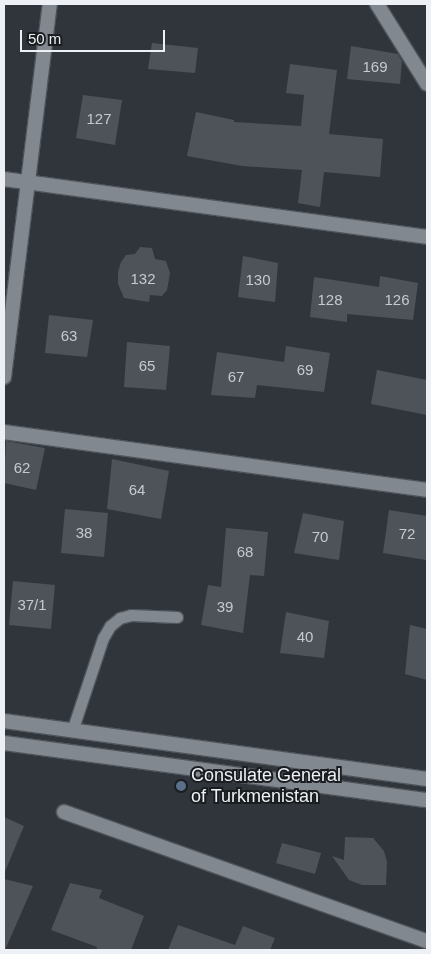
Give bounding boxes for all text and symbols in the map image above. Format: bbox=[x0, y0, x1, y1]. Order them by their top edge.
scale bar bbox=[22, 20, 168, 52]
text: 50 m bbox=[28, 30, 61, 47]
house number: 169 bbox=[362, 58, 388, 76]
house number: 127 bbox=[86, 110, 112, 128]
house number: 132 bbox=[130, 270, 156, 288]
house number: 130 bbox=[245, 271, 271, 289]
house number: 128 bbox=[317, 291, 343, 309]
house number: 126 bbox=[384, 291, 410, 309]
house number: 63 bbox=[61, 327, 77, 345]
house number: 65 bbox=[139, 357, 155, 375]
house number: 69 bbox=[297, 361, 313, 379]
house number: 67 bbox=[228, 368, 244, 386]
house number: 62 bbox=[14, 459, 30, 477]
house number: 64 bbox=[129, 481, 145, 499]
house number: 38 bbox=[76, 524, 92, 542]
house number: 72 bbox=[399, 525, 415, 543]
house number: 70 bbox=[312, 528, 328, 546]
house number: 68 bbox=[237, 543, 253, 561]
house number: 37/1 bbox=[17, 596, 47, 614]
house number: 39 bbox=[217, 598, 233, 616]
house number: 40 bbox=[297, 628, 313, 646]
place label: Consulate General of Turkmenistan bbox=[191, 765, 341, 808]
marker: Consulate General of Turkmenistan bbox=[175, 780, 187, 792]

